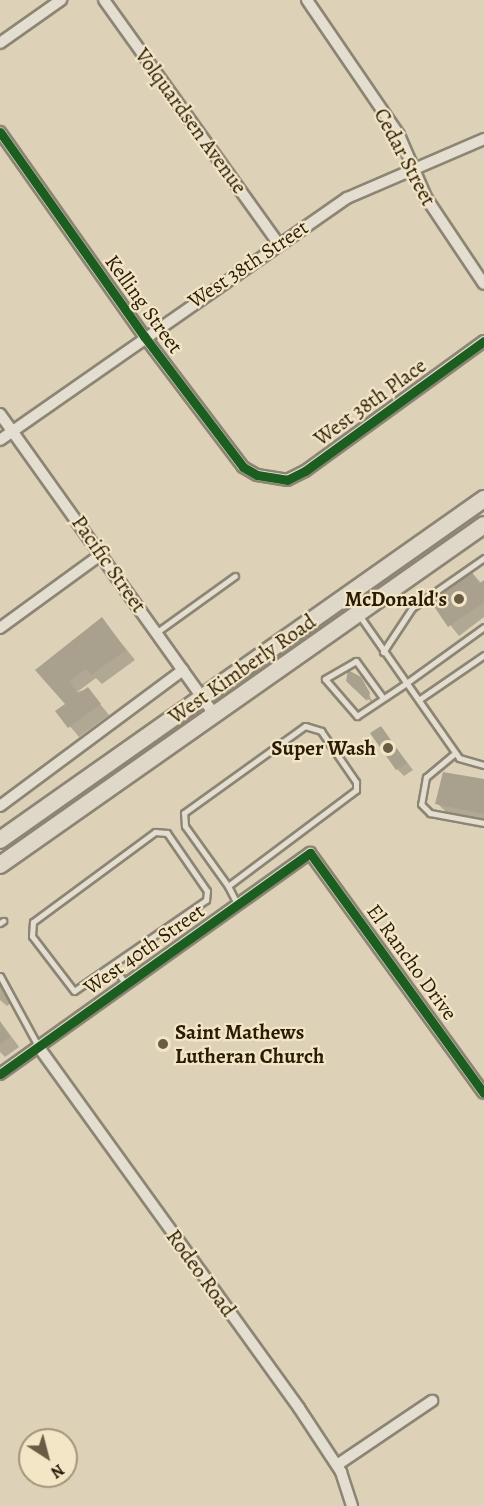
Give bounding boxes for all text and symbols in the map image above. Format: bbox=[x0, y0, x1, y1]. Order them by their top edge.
street label: Volquardsen Avenue bbox=[130, 43, 252, 199]
street label: Cedar Street bbox=[369, 104, 441, 210]
street label: West 38th Street bbox=[183, 214, 313, 314]
street label: Kelling Street bbox=[100, 250, 188, 358]
street label: West 38th Place bbox=[309, 353, 431, 451]
street label: Pacific Street bbox=[66, 511, 152, 617]
place label: McDonald's bbox=[345, 586, 447, 612]
marker: McDonald's bbox=[452, 592, 466, 606]
street label: West Kimberly Road bbox=[164, 609, 320, 729]
place label: Super Wash bbox=[271, 735, 376, 761]
marker: Super Wash bbox=[381, 741, 395, 755]
street label: West 40th Street bbox=[79, 898, 209, 1000]
street label: El Rancho Drive bbox=[361, 899, 463, 1025]
place label: Saint Mathews Lutheran Church bbox=[175, 1019, 324, 1069]
marker: Saint Mathews Lutheran Church bbox=[156, 1037, 170, 1051]
street label: Rodeo Road bbox=[161, 1224, 241, 1322]
north arrow bbox=[18, 1428, 78, 1488]
text: N bbox=[46, 1459, 69, 1483]

